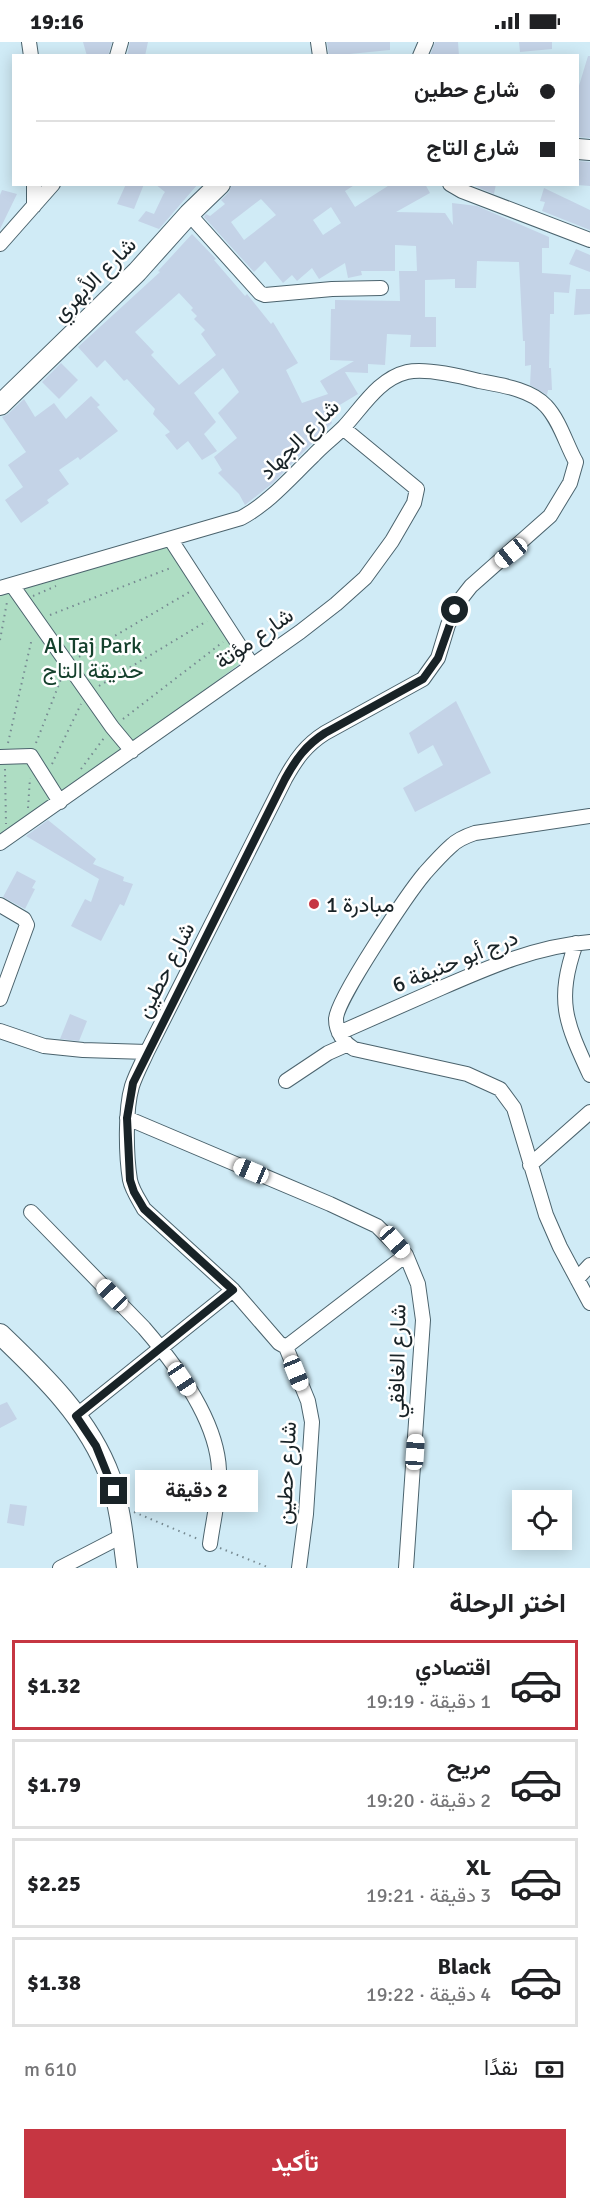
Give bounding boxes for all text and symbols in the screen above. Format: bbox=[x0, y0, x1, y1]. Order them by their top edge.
text: 19:16 bbox=[30, 8, 84, 35]
text: شارع حطين bbox=[414, 76, 519, 103]
text: شارع التاج bbox=[427, 134, 519, 161]
street label: شارع الأبهري bbox=[46, 231, 145, 330]
street label: شارع الجهاد bbox=[253, 393, 346, 486]
car bbox=[491, 535, 531, 571]
route start bbox=[441, 596, 468, 623]
street label: شارع مؤتة bbox=[210, 601, 299, 675]
park label: Al Taj Park حديقة التاج bbox=[43, 632, 143, 685]
place label: مبادرة 1 bbox=[326, 891, 394, 918]
marker: مبادرة 1 bbox=[307, 897, 321, 911]
street label: شارع حطين bbox=[130, 918, 201, 1023]
street label: درج أبو حنيفة 6 bbox=[388, 924, 522, 999]
car bbox=[231, 1156, 271, 1186]
car bbox=[376, 1223, 414, 1261]
car bbox=[93, 1276, 131, 1314]
street label: شارع الغافقي bbox=[383, 1304, 416, 1418]
car bbox=[281, 1353, 311, 1393]
car bbox=[164, 1359, 200, 1399]
street label: شارع حطين bbox=[270, 1421, 303, 1525]
car bbox=[405, 1433, 425, 1471]
callout: 2 دقيقة bbox=[135, 1470, 258, 1512]
route end bbox=[100, 1477, 127, 1504]
text: 2 دقيقة bbox=[165, 1478, 228, 1503]
map controls bbox=[512, 1490, 572, 1550]
button: locate bbox=[512, 1490, 572, 1550]
text: اختر الرحلة bbox=[449, 1587, 566, 1620]
text: اقتصادي bbox=[415, 1654, 491, 1681]
icon: car bbox=[509, 1658, 563, 1712]
text: $1.32 bbox=[27, 1672, 81, 1699]
text: 1 دقيقة · 19:19 bbox=[366, 1689, 491, 1714]
text: مريح bbox=[447, 1753, 491, 1780]
icon: car bbox=[509, 1757, 563, 1811]
text: $1.79 bbox=[27, 1771, 81, 1798]
text: 2 دقيقة · 19:20 bbox=[366, 1788, 491, 1813]
text: XL bbox=[466, 1854, 491, 1881]
icon: car bbox=[509, 1856, 563, 1910]
text: $2.25 bbox=[27, 1870, 81, 1897]
text: 3 دقيقة · 19:21 bbox=[366, 1883, 491, 1908]
text: Black bbox=[437, 1953, 491, 1980]
icon: car bbox=[509, 1955, 563, 2009]
text: $1.38 bbox=[27, 1969, 81, 1996]
text: 4 دقيقة · 19:22 bbox=[366, 1982, 491, 2007]
icon: cash bbox=[533, 2053, 566, 2086]
text: نقدًا bbox=[484, 2054, 518, 2081]
text: 610 m bbox=[24, 2057, 77, 2082]
button: تأكيد bbox=[24, 2129, 566, 2198]

